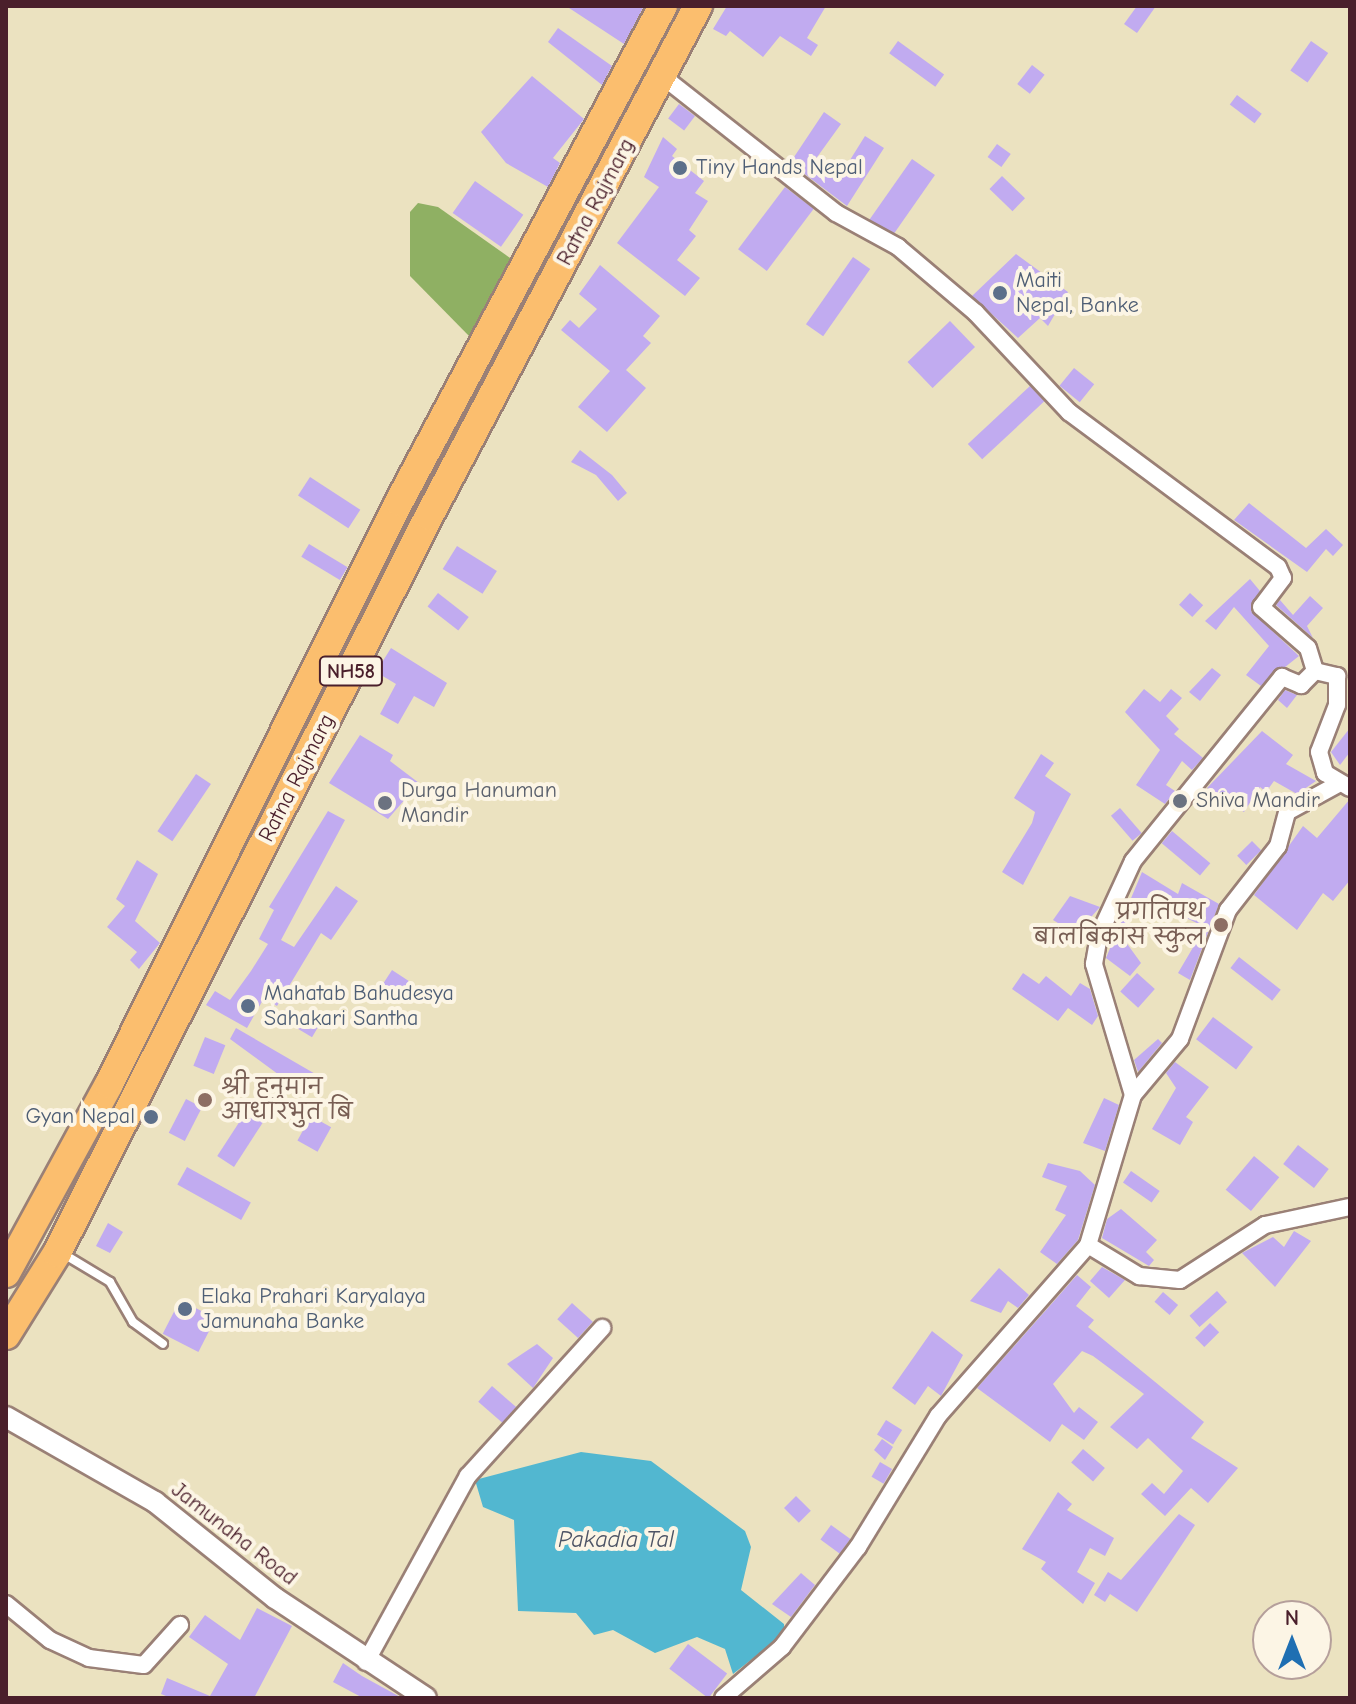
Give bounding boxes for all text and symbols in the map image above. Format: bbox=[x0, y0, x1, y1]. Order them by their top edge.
street label: Ratna Rajmarg bbox=[551, 134, 641, 270]
place label: Tiny Hands Nepal bbox=[696, 155, 863, 181]
marker: Tiny Hands Nepal bbox=[671, 159, 689, 177]
place label: Maiti Nepal, Banke bbox=[1016, 267, 1139, 318]
marker: Maiti Nepal, Banke bbox=[991, 284, 1009, 302]
road number: NH58 bbox=[317, 655, 385, 687]
street label: Ratna Rajmarg bbox=[253, 710, 341, 846]
place label: Durga Hanuman Mandir bbox=[401, 777, 557, 828]
place label: Shiva Mandir bbox=[1196, 788, 1320, 814]
marker: Shiva Mandir bbox=[1171, 792, 1189, 810]
marker: Durga Hanuman Mandir bbox=[376, 794, 394, 812]
place label: प्रगतिपथ बालबिकास स्कुल bbox=[1034, 899, 1205, 950]
marker: प्रगतिपथ बालबिकास स्कुल bbox=[1212, 916, 1230, 934]
place label: Mahatab Bahudesya Sahakari Santha bbox=[264, 980, 454, 1032]
marker: Mahatab Bahudesya Sahakari Santha bbox=[239, 997, 257, 1015]
place label: श्री हनुमान आधारभुत बि bbox=[221, 1074, 352, 1126]
marker: श्री हनुमान आधारभुत बि bbox=[196, 1091, 214, 1109]
place label: Gyan Nepal bbox=[26, 1104, 135, 1130]
marker: Gyan Nepal bbox=[142, 1108, 160, 1126]
place label: Elaka Prahari Karyalaya Jamunaha Banke bbox=[201, 1283, 426, 1334]
marker: Elaka Prahari Karyalaya Jamunaha Banke bbox=[176, 1300, 194, 1318]
street label: Jamunaha Road bbox=[166, 1477, 302, 1591]
water label: Pakadia Tal bbox=[558, 1526, 674, 1554]
north arrow bbox=[1252, 1600, 1332, 1680]
text: N bbox=[1285, 1605, 1299, 1631]

